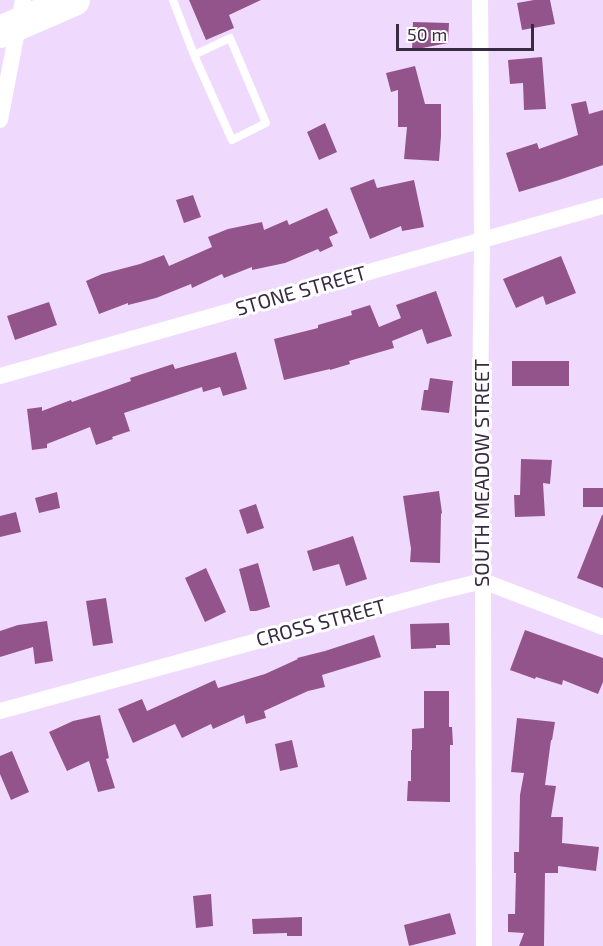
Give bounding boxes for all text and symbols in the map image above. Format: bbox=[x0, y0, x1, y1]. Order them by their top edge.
scale bar bbox=[399, 12, 537, 50]
text: 50 m bbox=[407, 23, 447, 45]
street label: STONE STREET bbox=[233, 261, 369, 321]
street label: SOUTH MEADOW STREET bbox=[470, 359, 494, 587]
street label: CROSS STREET bbox=[254, 594, 388, 652]

